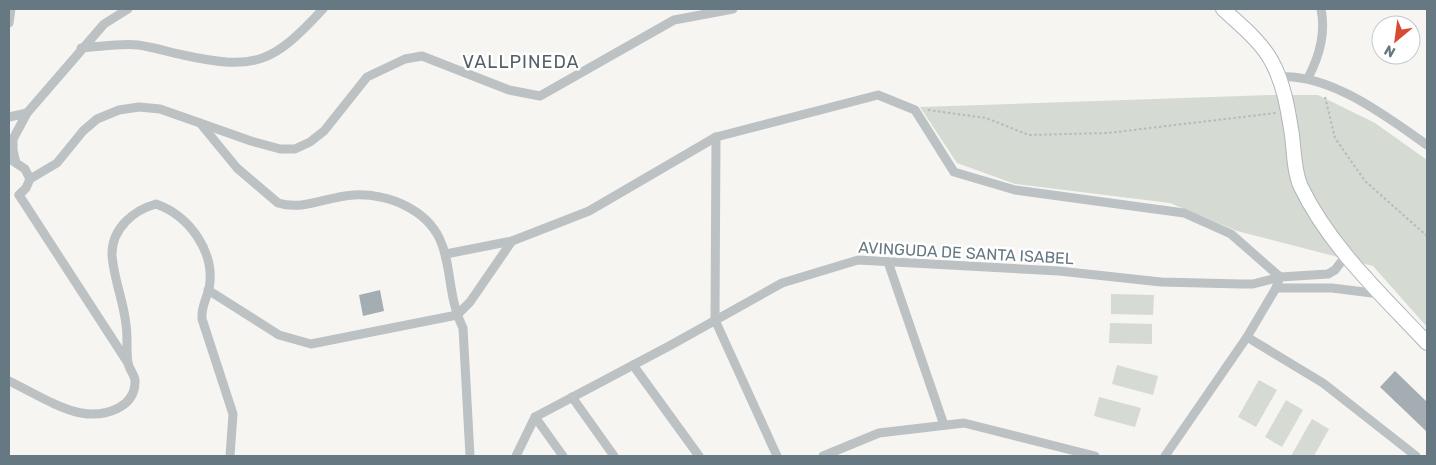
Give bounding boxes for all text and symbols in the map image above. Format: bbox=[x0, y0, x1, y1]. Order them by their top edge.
north arrow bbox=[1371, 15, 1421, 65]
text: N bbox=[1381, 41, 1398, 61]
district label: VALLPINEDA bbox=[462, 51, 580, 73]
street label: AVINGUDA DE SANTA ISABEL bbox=[858, 238, 1074, 268]

